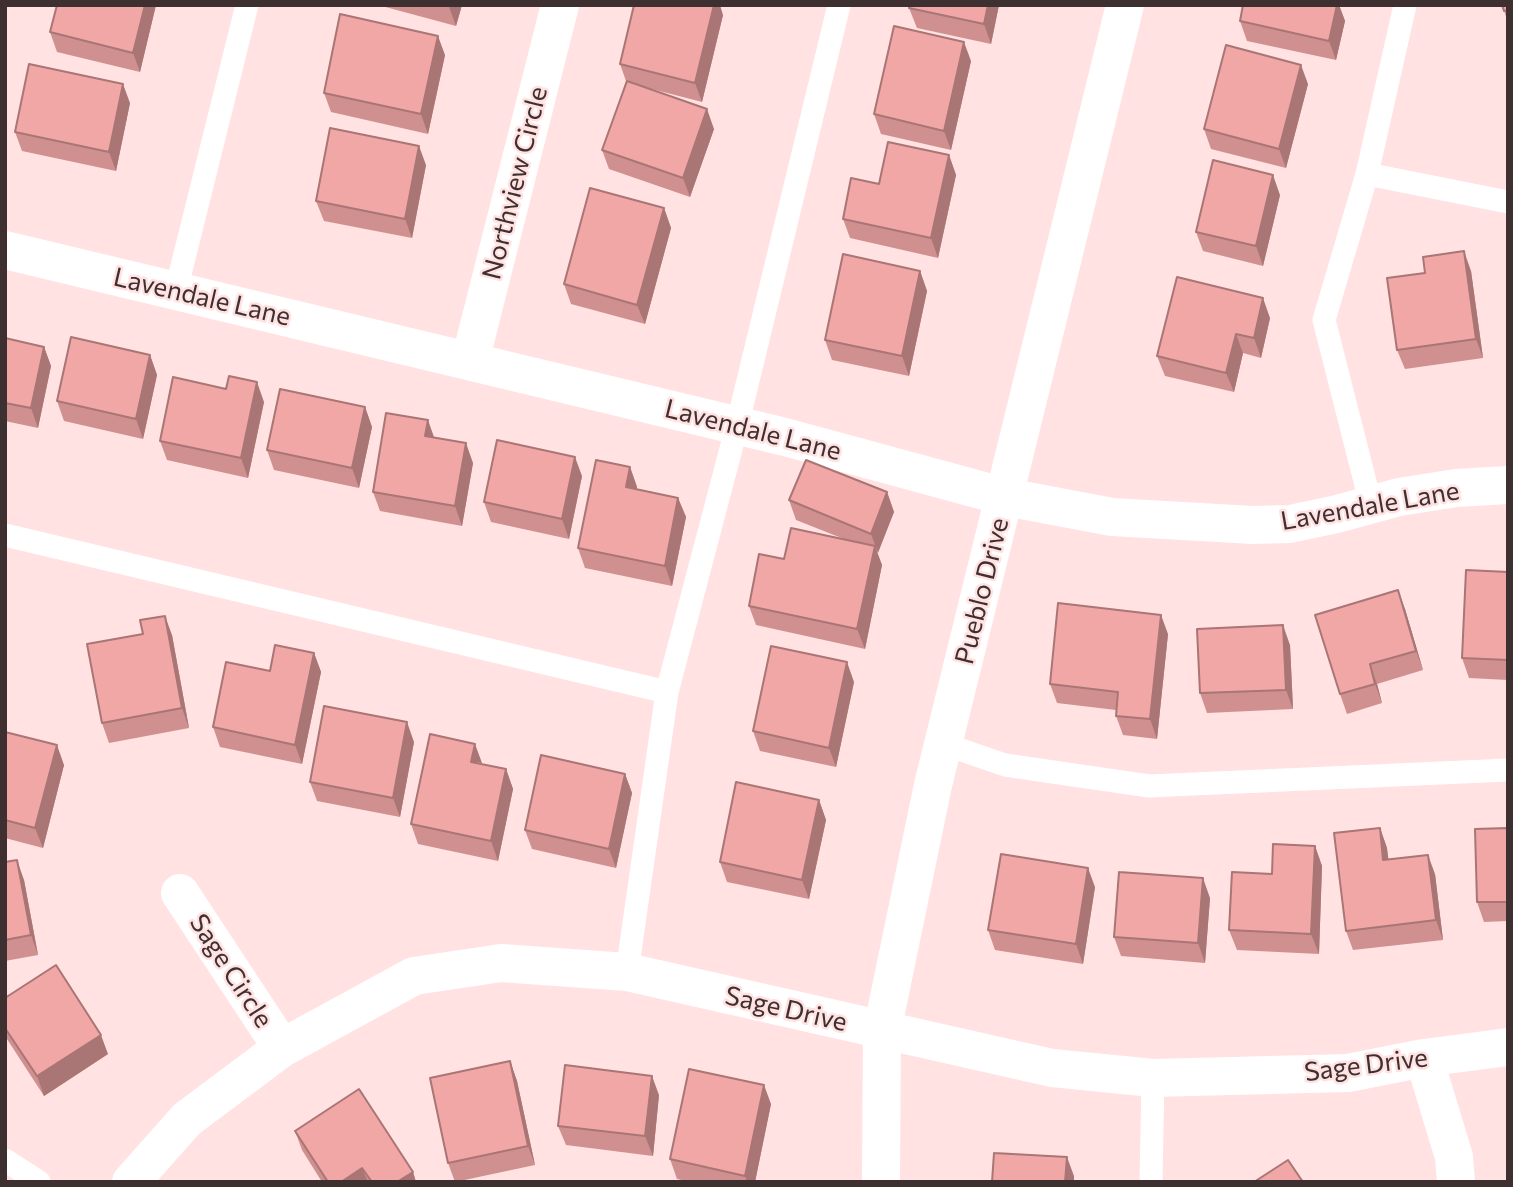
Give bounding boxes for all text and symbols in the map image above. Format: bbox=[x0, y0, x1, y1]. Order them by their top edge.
street label: Northview Circle bbox=[476, 83, 554, 283]
street label: Lavendale Lane bbox=[110, 261, 294, 333]
street label: Lavendale Lane bbox=[662, 393, 844, 467]
street label: Lavendale Lane bbox=[1278, 475, 1462, 537]
street label: Pueblo Drive bbox=[949, 515, 1015, 667]
street label: Sage Circle bbox=[183, 908, 279, 1034]
street label: Sage Drive bbox=[722, 980, 850, 1038]
street label: Sage Drive bbox=[1302, 1042, 1430, 1088]

